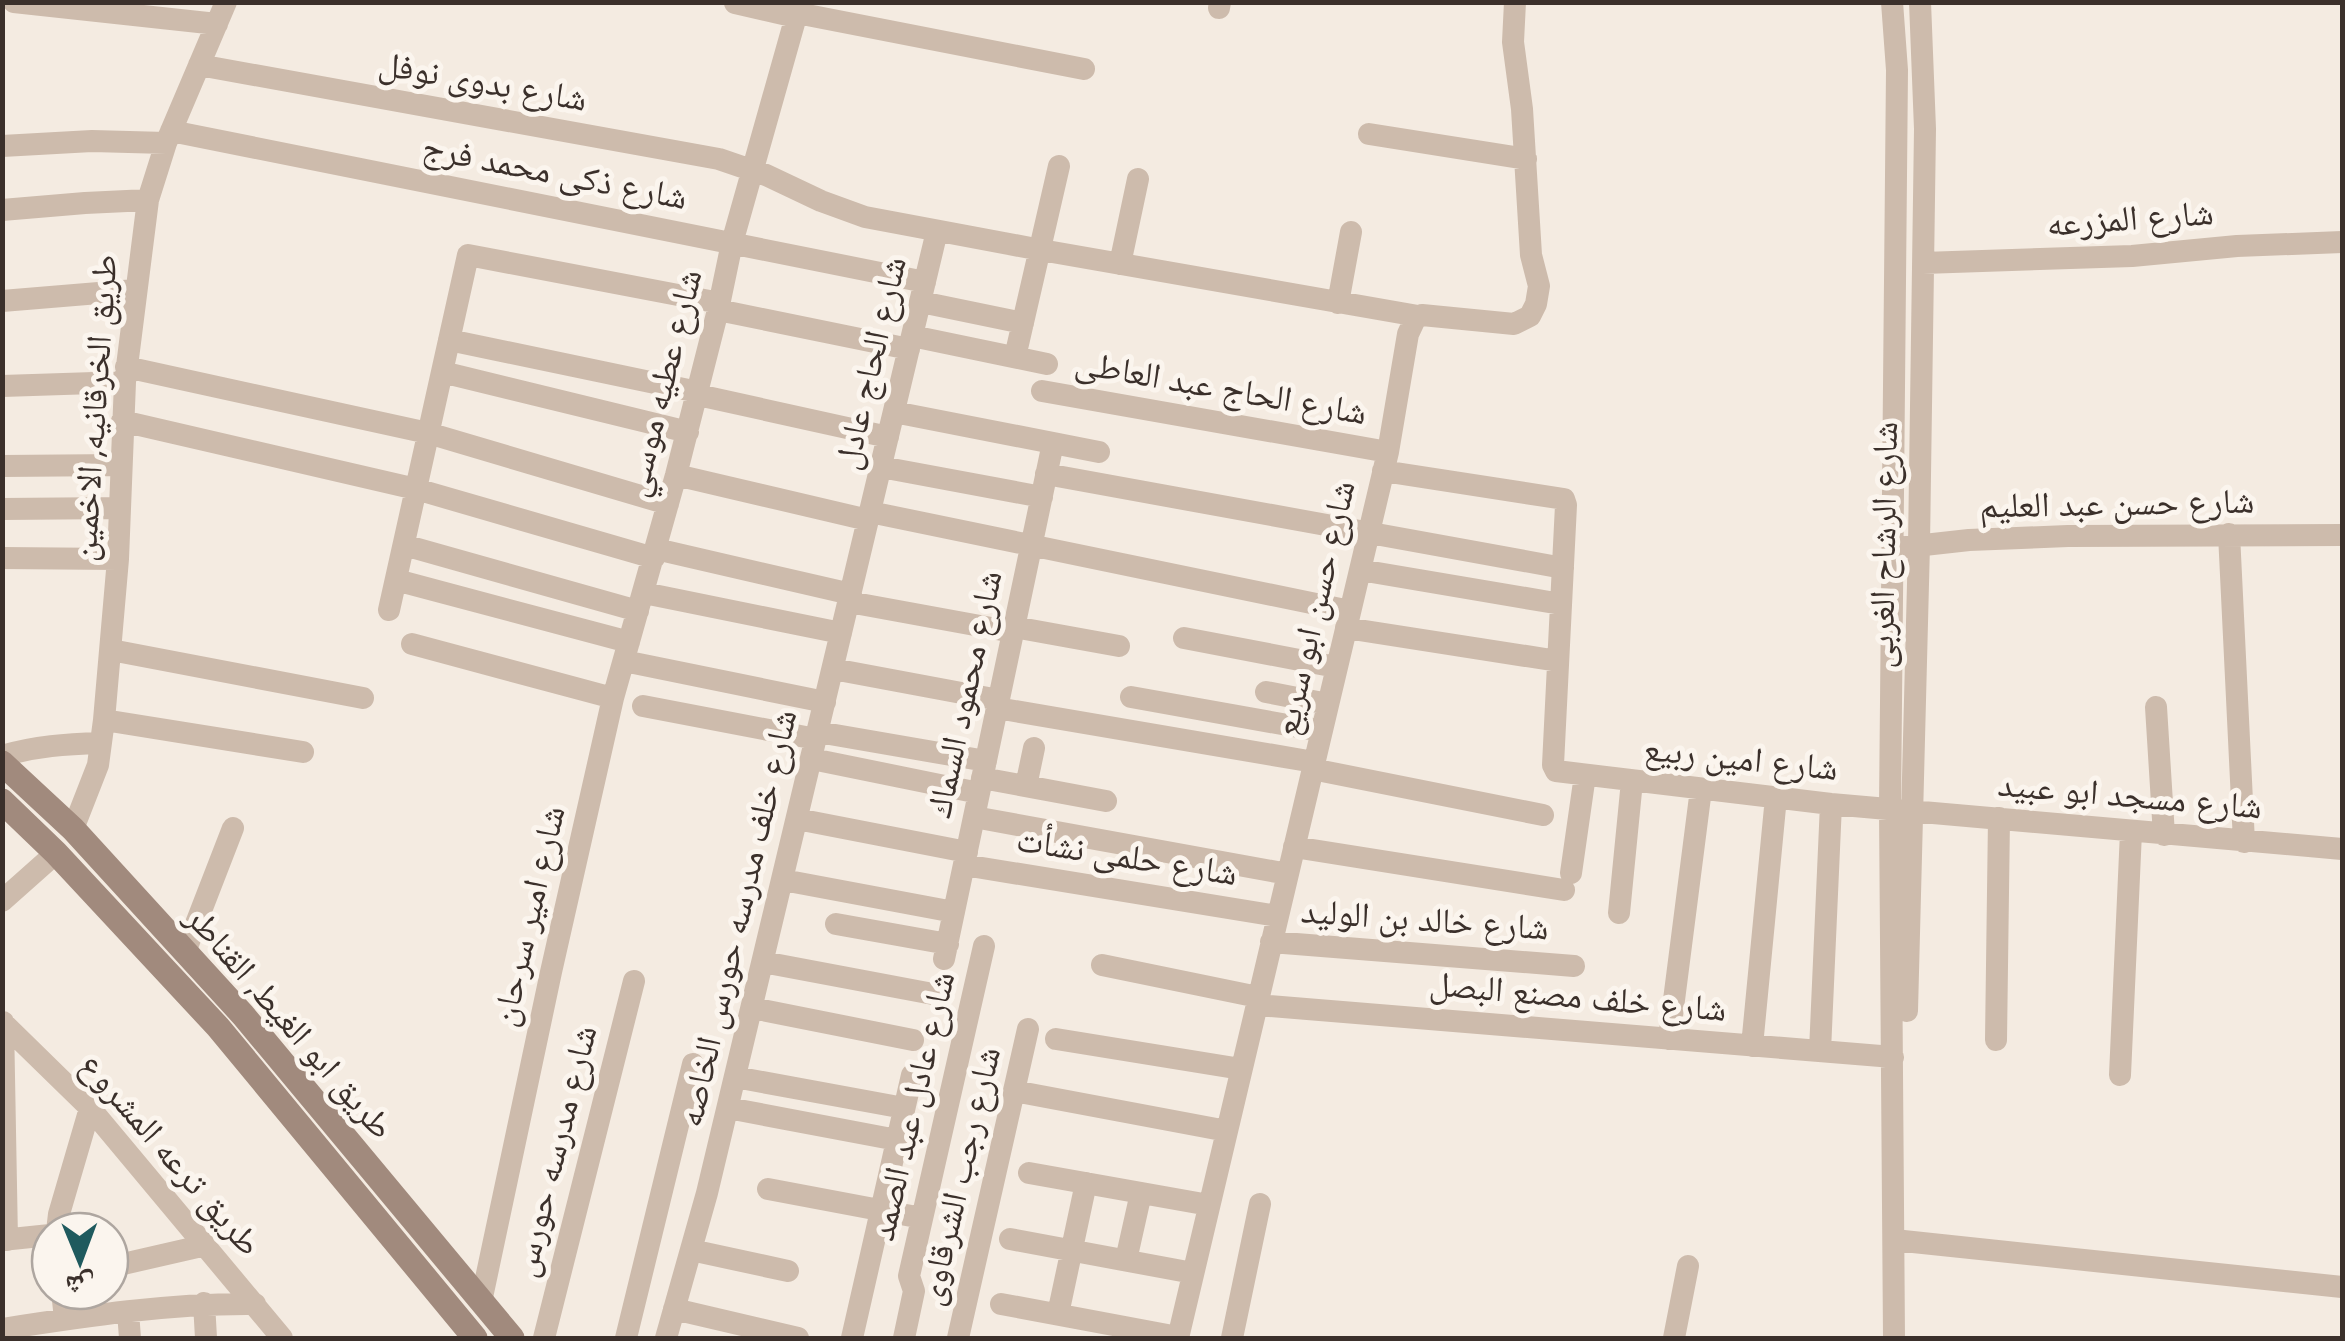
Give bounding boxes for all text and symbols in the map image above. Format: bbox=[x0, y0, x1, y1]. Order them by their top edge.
street label: شارع بدوى نوفل bbox=[375, 40, 591, 122]
street label: شارع ذكى محمد فرج bbox=[419, 124, 691, 220]
street label: شارع المزرعه bbox=[2045, 189, 2215, 247]
street label: شارع الحاج عادل bbox=[823, 252, 917, 474]
street label: طريق الخرقانيه, الاخمين bbox=[60, 253, 128, 563]
street label: شارع عطيه موسي bbox=[612, 265, 717, 503]
street label: شارع الحاج عبد العاطى bbox=[1072, 339, 1370, 435]
street label: شارع الرشاح الغربى bbox=[1858, 421, 1908, 669]
street label: شارع حسن ابو سريع bbox=[1262, 476, 1366, 740]
street label: شارع حسن عبد العليم bbox=[1979, 478, 2255, 528]
street label: شارع محمود السماك bbox=[915, 566, 1013, 822]
street label: شارع خلف مدرسه حورس الخاصه bbox=[667, 705, 807, 1131]
street label: شارع امين ربيع bbox=[1642, 725, 1840, 791]
street label: شارع مسجد ابو عبيد bbox=[1996, 761, 2264, 829]
street label: شارع امير سرحان bbox=[480, 801, 576, 1031]
street label: شارع حلمى نشأت bbox=[1013, 816, 1241, 896]
street label: شارع خالد بن الوليد bbox=[1299, 887, 1551, 951]
street label: طريق ابو الغيط, القناطر bbox=[175, 894, 404, 1149]
street label: شارع خلف مصنع البصل bbox=[1428, 960, 1728, 1032]
street label: شارع عادل عبد الصمد bbox=[859, 967, 965, 1245]
street label: شارع مدرسه حورس bbox=[501, 1020, 607, 1282]
street label: شارع رجب الشرقاوى bbox=[907, 1042, 1011, 1310]
street label: طريق ترعه المشروع bbox=[70, 1043, 272, 1265]
north arrow bbox=[30, 1211, 130, 1311]
text: ش bbox=[65, 1267, 96, 1304]

